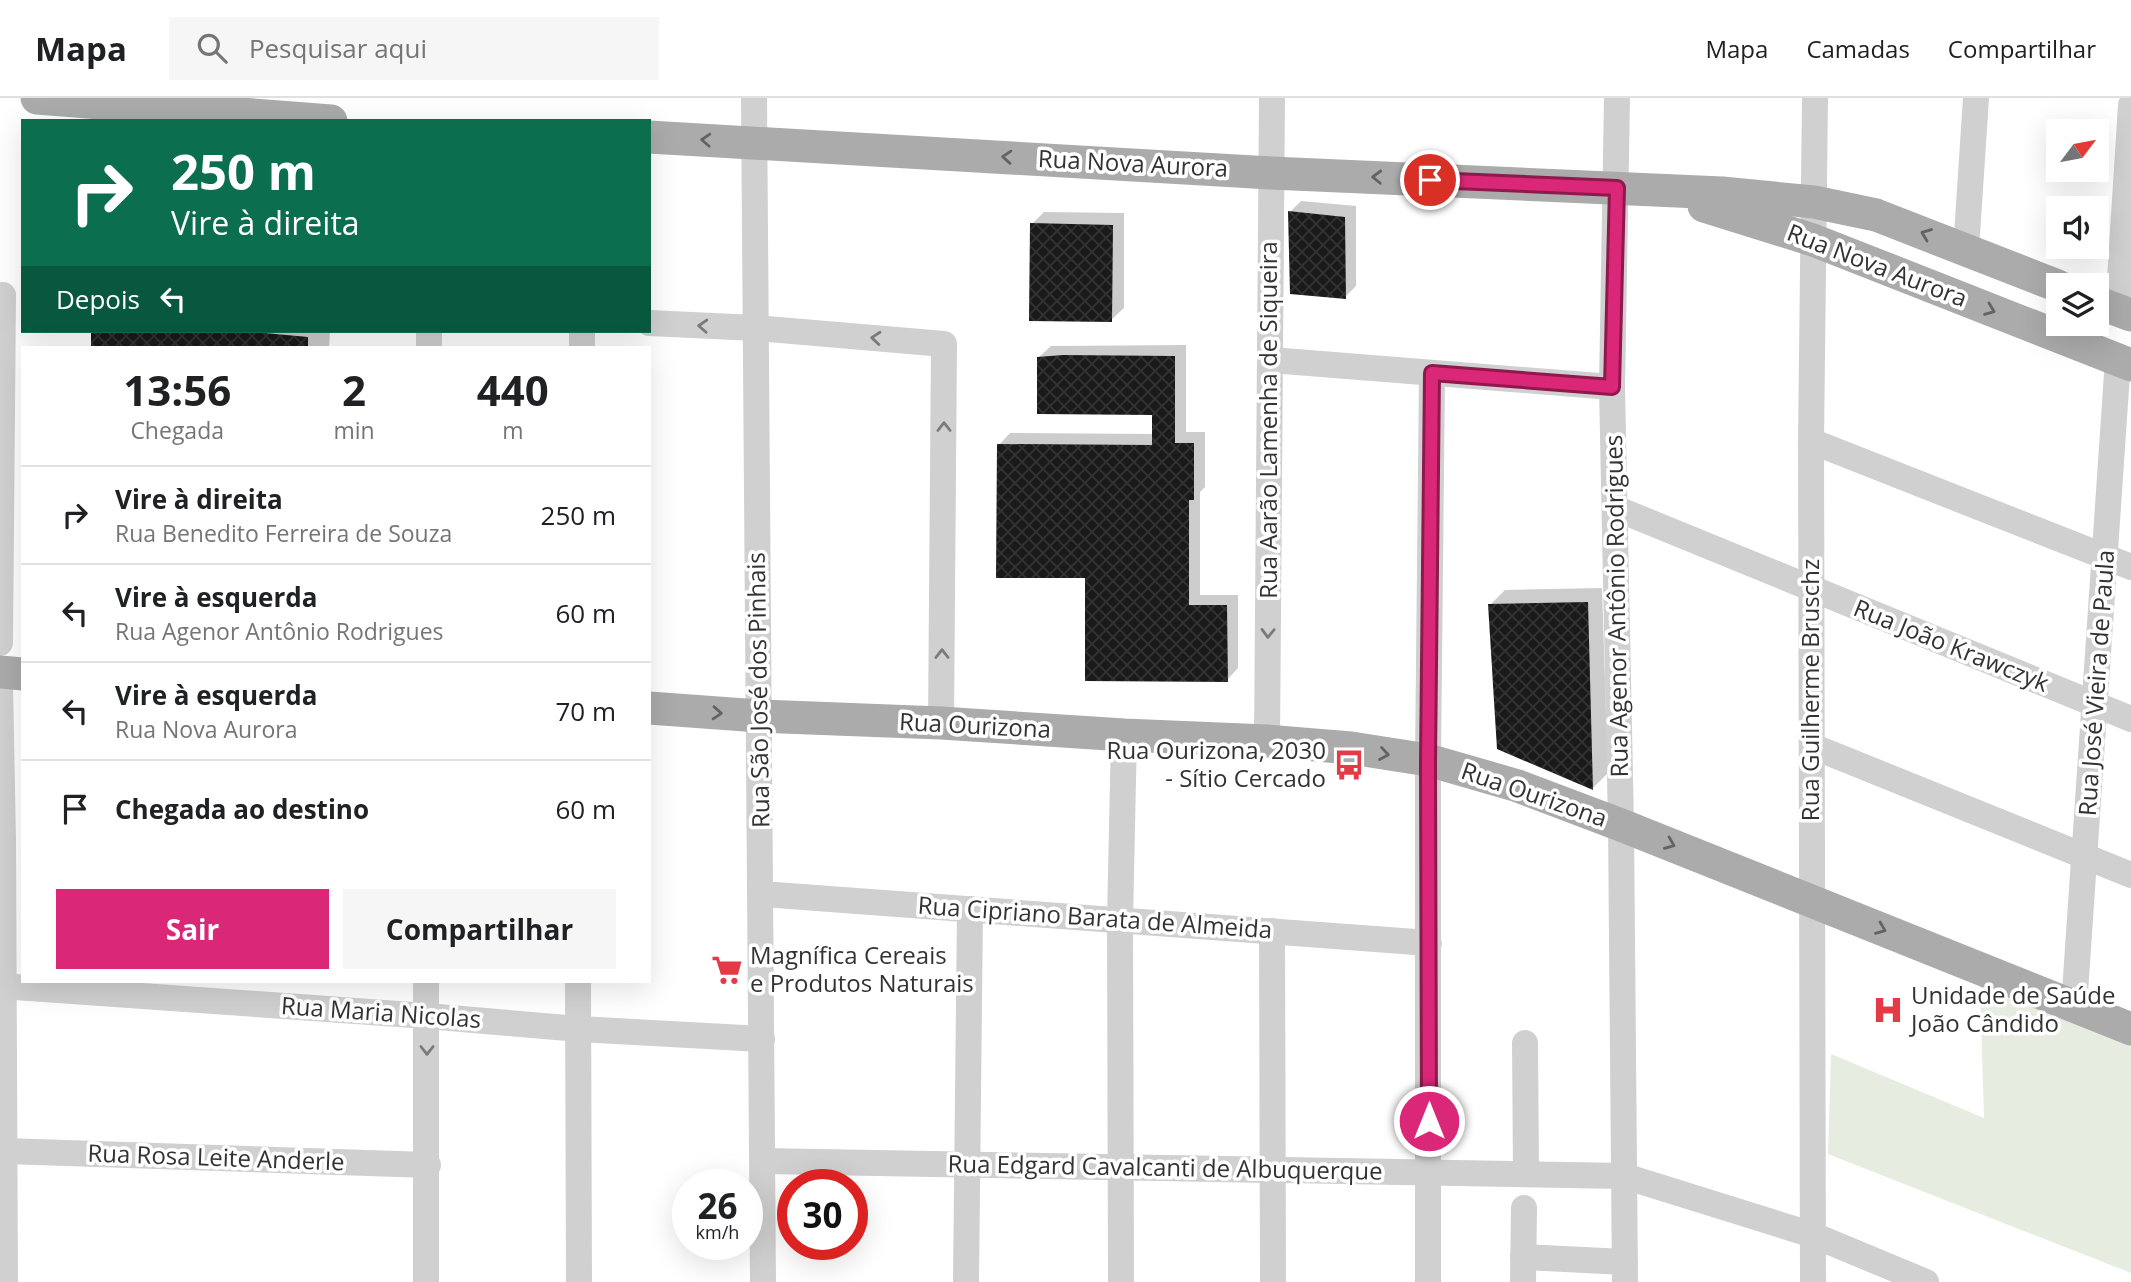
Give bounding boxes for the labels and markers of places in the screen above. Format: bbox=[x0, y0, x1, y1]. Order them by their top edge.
pin bbox=[1400, 150, 1460, 210]
place label: Rua Ourizona, 2030 - Sítio Cercado bbox=[1107, 733, 1326, 794]
bus stop icon: Rua Ourizona, 2030 - Sítio Cercado bbox=[1332, 748, 1366, 782]
place label: Magnífica Cereais e Produtos Naturais bbox=[750, 938, 974, 999]
supermarket icon: Magnífica Cereais e Produtos Naturais bbox=[710, 953, 744, 987]
place label: Unidade de Saúde João Cândido bbox=[1909, 978, 2115, 1039]
hospital icon: Unidade de Saúde João Cândido bbox=[1871, 993, 1905, 1027]

